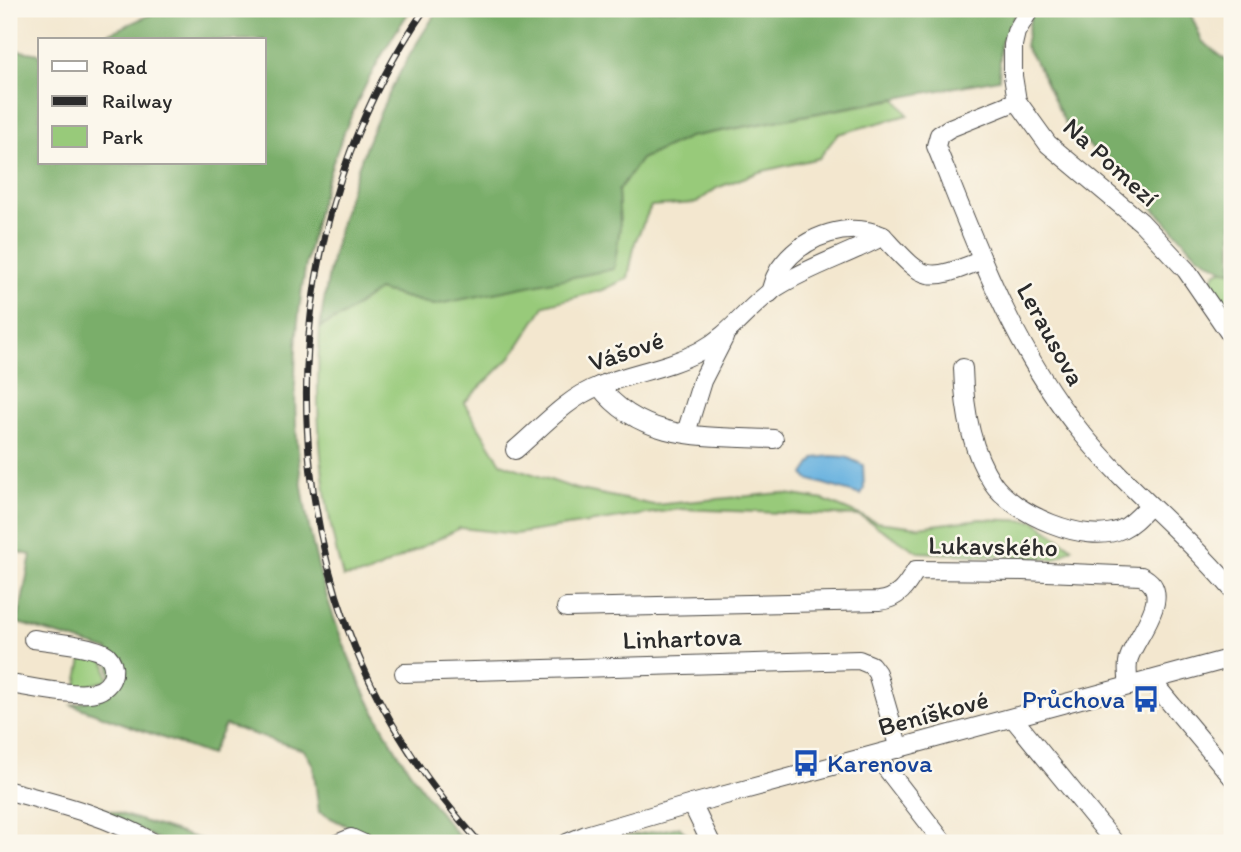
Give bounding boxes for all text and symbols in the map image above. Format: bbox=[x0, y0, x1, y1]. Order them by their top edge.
legend bbox=[38, 38, 266, 164]
text: Road bbox=[102, 54, 148, 79]
text: Railway bbox=[102, 88, 172, 113]
street label: Na Pomezí bbox=[1056, 111, 1166, 214]
text: Park bbox=[102, 124, 144, 149]
street label: Lerausova bbox=[1010, 277, 1092, 391]
street label: Vášové bbox=[584, 323, 668, 379]
street label: Lukavského bbox=[928, 529, 1058, 563]
street label: Linhartova bbox=[622, 620, 743, 656]
street label: Beníškové bbox=[874, 683, 992, 743]
place label: Průchova bbox=[1022, 683, 1125, 715]
bus stop icon: Průchova bbox=[1131, 684, 1161, 714]
place label: Karenova bbox=[827, 747, 933, 779]
bus stop icon: Karenova bbox=[791, 748, 821, 778]

